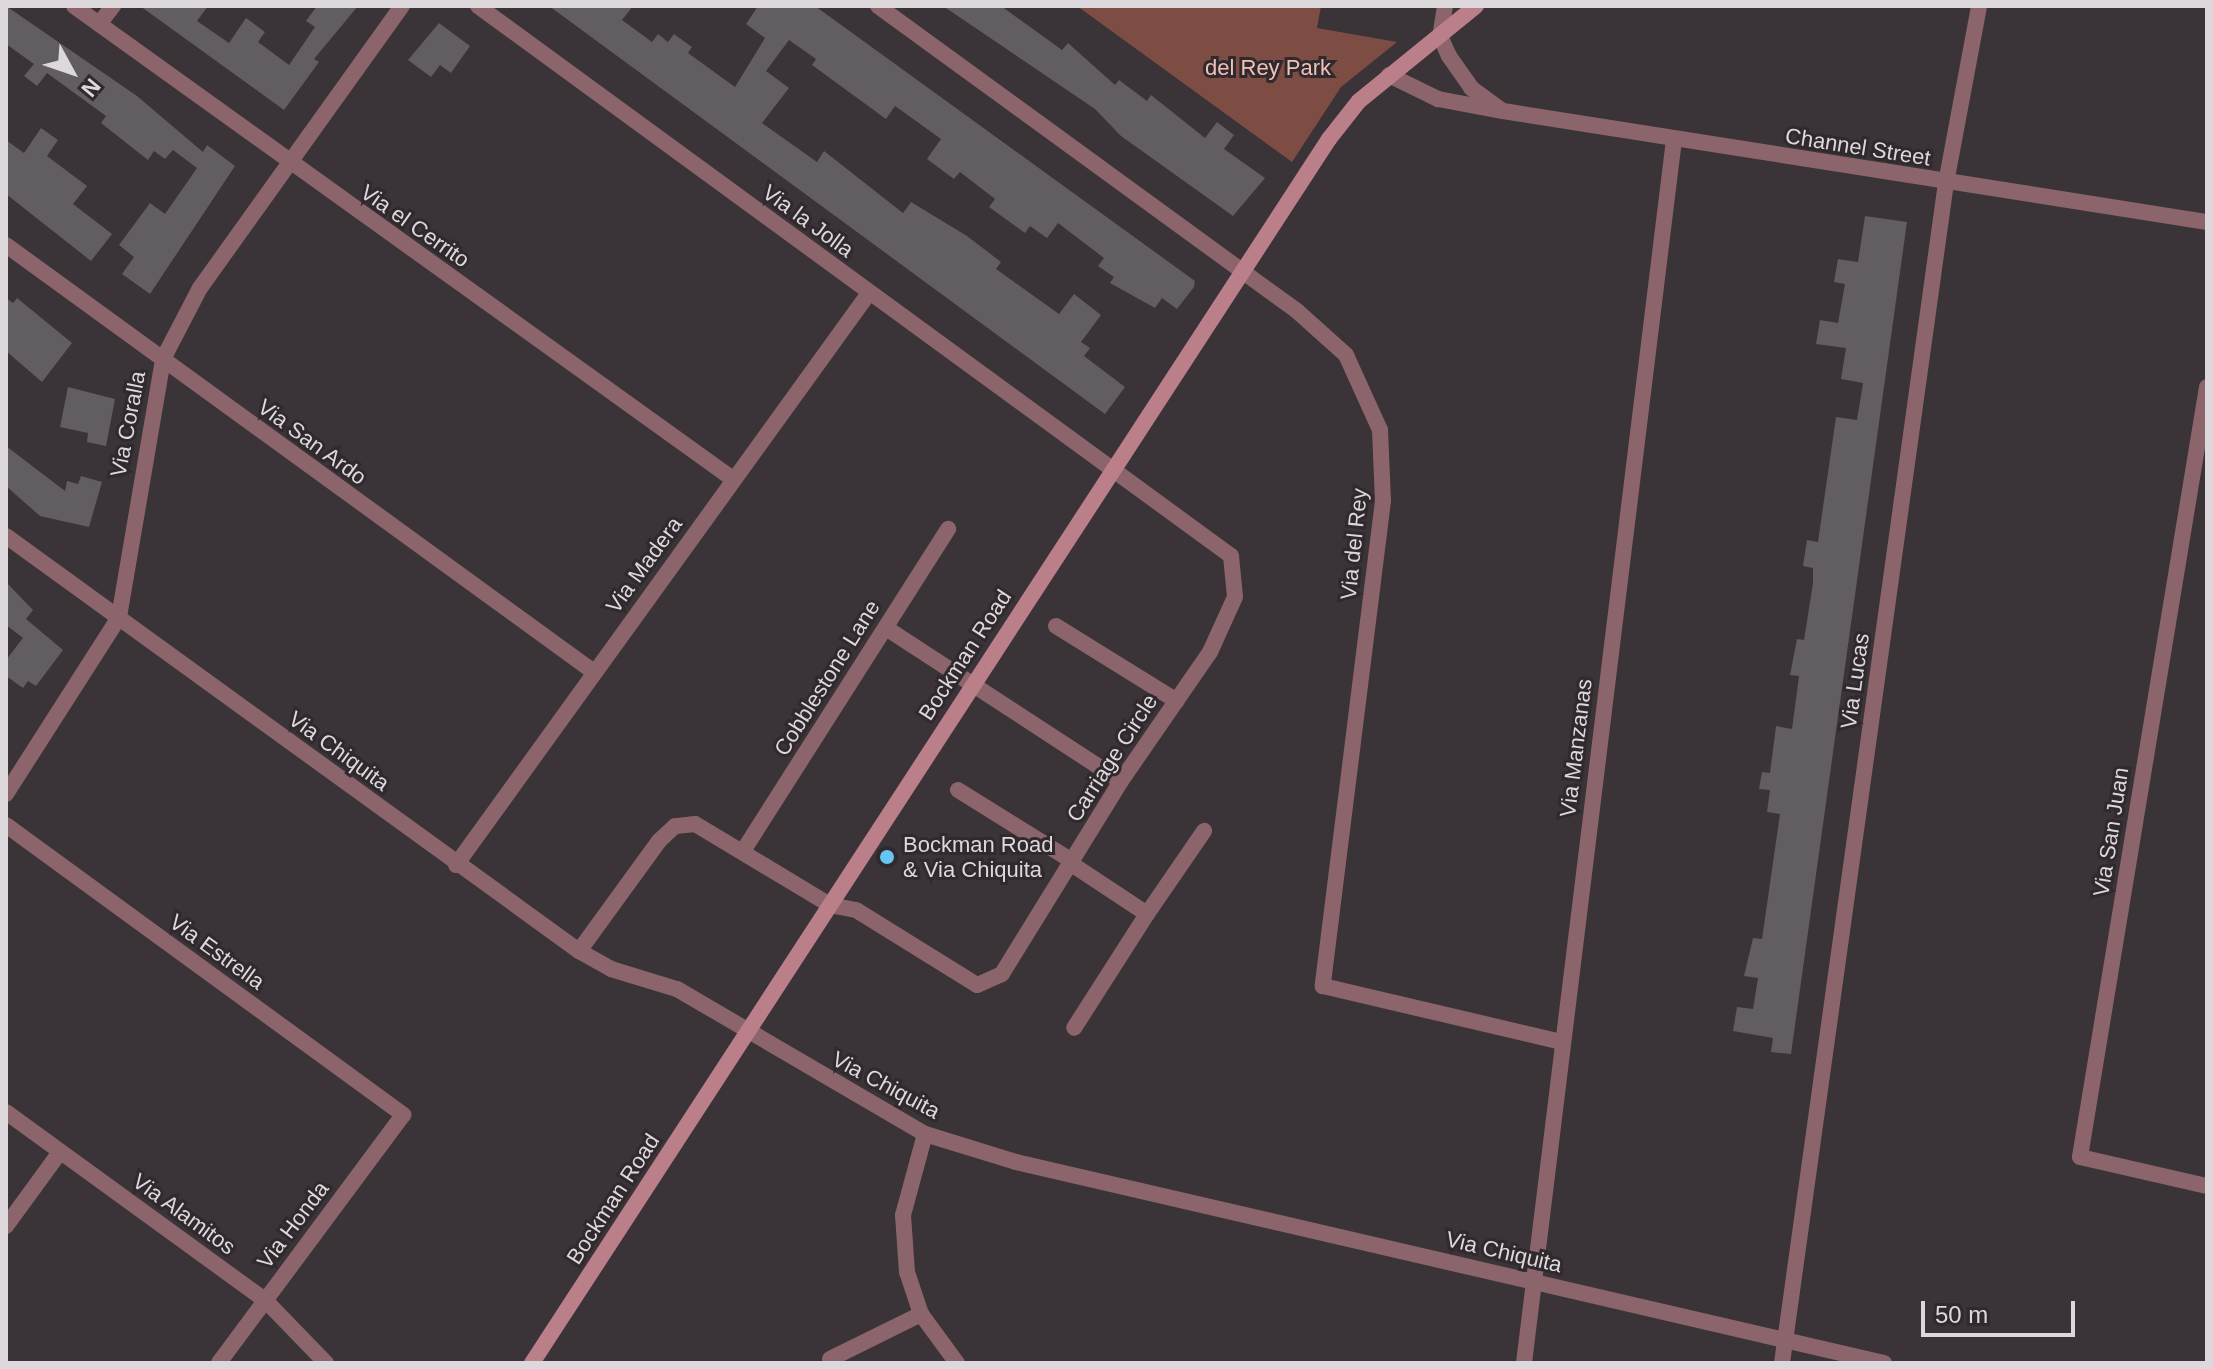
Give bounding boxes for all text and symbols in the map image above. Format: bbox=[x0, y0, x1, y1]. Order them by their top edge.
north arrow bbox=[32, 32, 112, 112]
park label: del Rey Park bbox=[1205, 55, 1331, 81]
text: N bbox=[76, 74, 105, 102]
street label: Channel Street bbox=[1783, 122, 1933, 172]
street label: Via el Cerrito bbox=[356, 179, 474, 273]
street label: Via la Jolla bbox=[757, 179, 859, 263]
street label: Via Coralla bbox=[105, 369, 151, 479]
street label: Via San Ardo bbox=[252, 393, 372, 491]
street label: Via del Rey bbox=[1335, 487, 1373, 601]
street label: Via Madera bbox=[600, 512, 688, 618]
street label: Bockman Road bbox=[913, 585, 1017, 725]
street label: Cobblestone Lane bbox=[768, 595, 886, 761]
street label: Via Lucas bbox=[1835, 632, 1875, 730]
street label: Via Manzanas bbox=[1554, 677, 1598, 819]
street label: Carriage Circle bbox=[1061, 689, 1163, 827]
street label: Via Chiquita bbox=[283, 706, 395, 796]
street label: Via San Juan bbox=[2088, 766, 2134, 898]
place label: Bockman Road & Via Chiquita bbox=[903, 831, 1053, 882]
marker: Bockman Road & Via Chiquita bbox=[878, 848, 896, 866]
street label: Via Estrella bbox=[164, 909, 270, 995]
street label: Via Chiquita bbox=[828, 1046, 944, 1124]
street label: Bockman Road bbox=[561, 1129, 665, 1269]
street label: Via Alamitos bbox=[127, 1168, 241, 1260]
street label: Via Honda bbox=[252, 1176, 334, 1274]
street label: Via Chiquita bbox=[1443, 1226, 1565, 1278]
scale bar bbox=[1925, 1285, 2079, 1335]
text: 50 m bbox=[1935, 1301, 1988, 1328]

